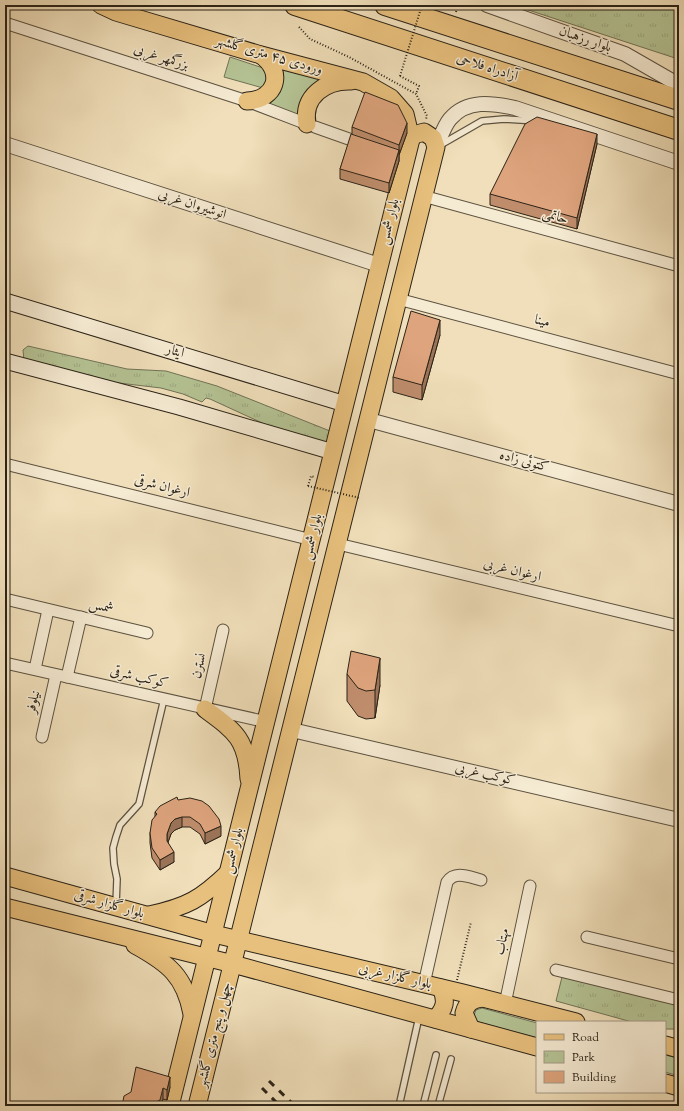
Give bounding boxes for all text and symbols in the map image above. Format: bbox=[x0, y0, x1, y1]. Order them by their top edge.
street label: بلوار رزهبان bbox=[556, 22, 614, 58]
street label: ورودی ۴۵ متری گلشهر bbox=[211, 31, 325, 81]
street label: بزرگمهر غربی bbox=[131, 39, 192, 76]
street label: آزادراه فلاحی bbox=[454, 49, 522, 88]
street label: انوشیروان غربی bbox=[155, 185, 229, 225]
street label: بلوار شمس bbox=[375, 196, 405, 247]
street label: حاتمی bbox=[540, 204, 570, 230]
street label: مینا bbox=[532, 310, 552, 334]
street label: ایثار bbox=[162, 339, 187, 364]
street label: کتوئی زاده bbox=[497, 446, 551, 478]
street label: ارغوان شرقی bbox=[132, 470, 192, 504]
street label: بلوار شمس bbox=[298, 511, 328, 562]
street label: ارغوان غربی bbox=[481, 554, 543, 588]
street label: شمس bbox=[87, 594, 115, 620]
street label: نسترن bbox=[187, 651, 213, 681]
street label: کوکب شرقی bbox=[108, 662, 170, 694]
street label: نیلوفر bbox=[21, 688, 46, 717]
street label: کوکب غربی bbox=[453, 758, 517, 792]
street label: بلوار شمس bbox=[219, 825, 249, 876]
street label: بلوار گلزار شرقی bbox=[72, 885, 147, 925]
street label: مهتاب bbox=[490, 927, 516, 957]
street label: بلوار گلزار غربی bbox=[357, 959, 434, 995]
street label: چهل و پنج متری گلشهر bbox=[192, 980, 239, 1092]
legend bbox=[536, 1021, 666, 1093]
text: Road bbox=[572, 1029, 599, 1047]
text: Park bbox=[572, 1049, 595, 1067]
text: Building bbox=[572, 1069, 616, 1087]

